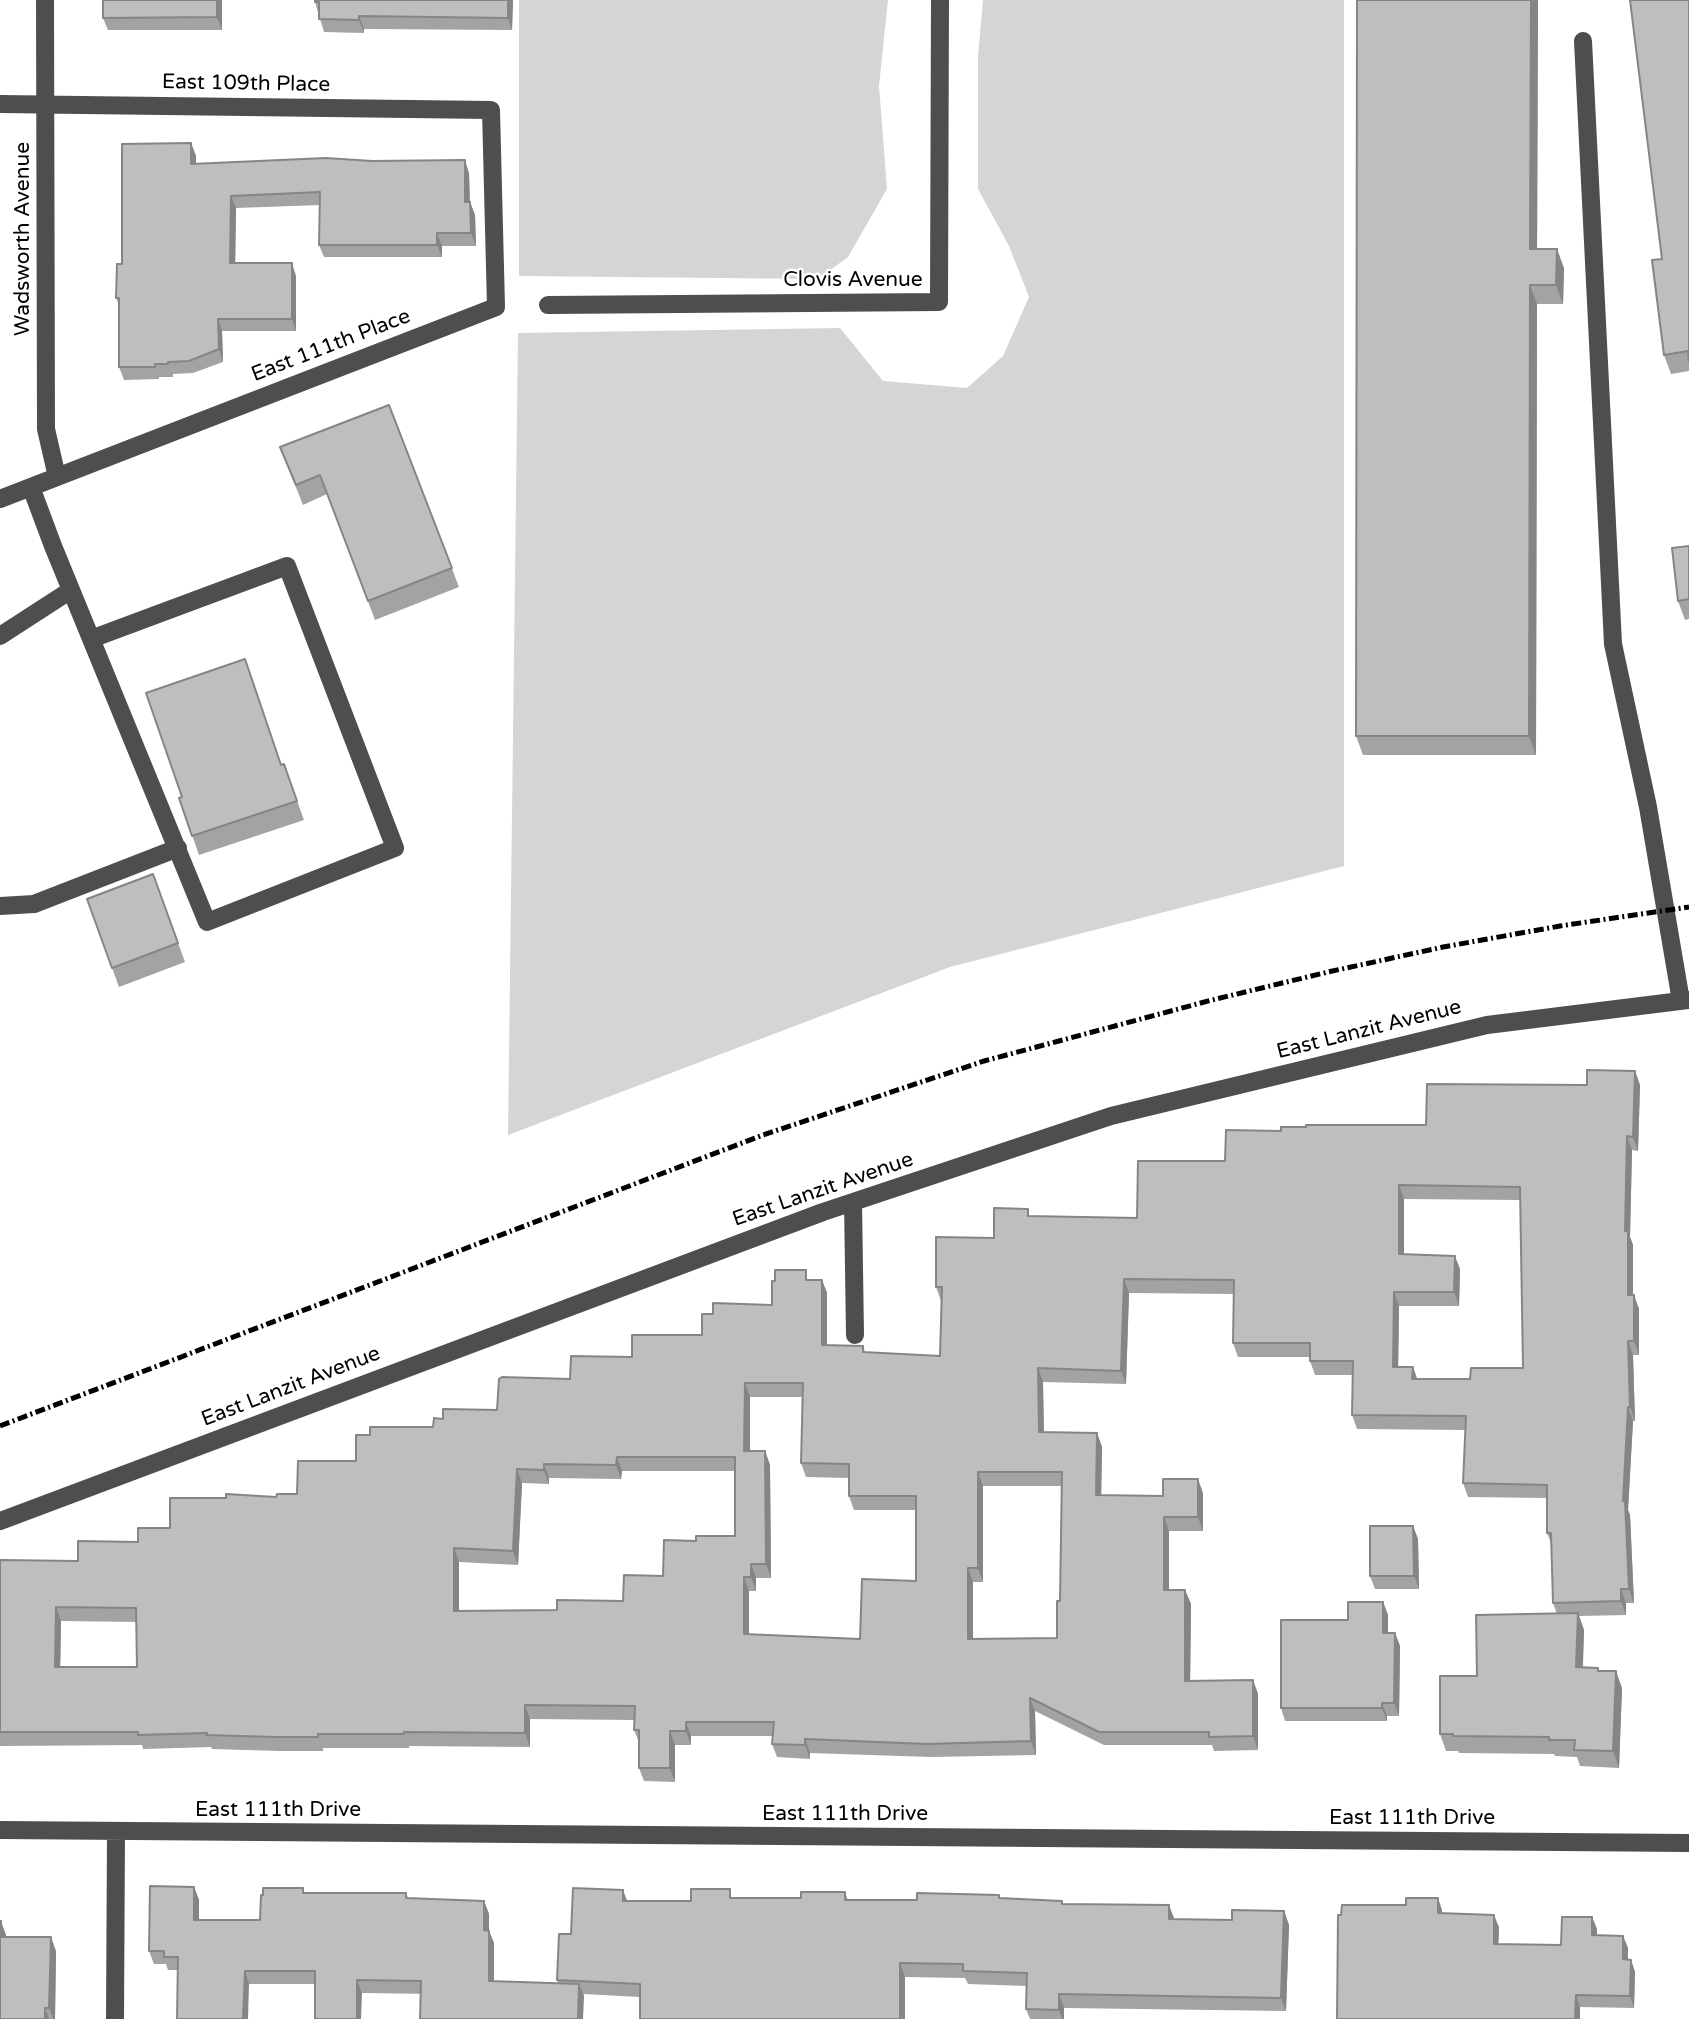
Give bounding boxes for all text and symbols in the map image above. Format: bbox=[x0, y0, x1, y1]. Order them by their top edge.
street label: East 109th Place bbox=[162, 70, 330, 98]
street label: Wadsworth Avenue bbox=[10, 142, 36, 336]
street label: Clovis Avenue bbox=[783, 267, 923, 293]
street label: East 111th Place bbox=[248, 304, 414, 388]
street label: East Lanzit Avenue bbox=[1274, 995, 1464, 1065]
street label: East Lanzit Avenue bbox=[729, 1147, 917, 1233]
street label: East Lanzit Avenue bbox=[198, 1341, 384, 1433]
street label: East 111th Drive bbox=[195, 1797, 361, 1823]
street label: East 111th Drive bbox=[762, 1801, 928, 1827]
street label: East 111th Drive bbox=[1329, 1805, 1495, 1831]

